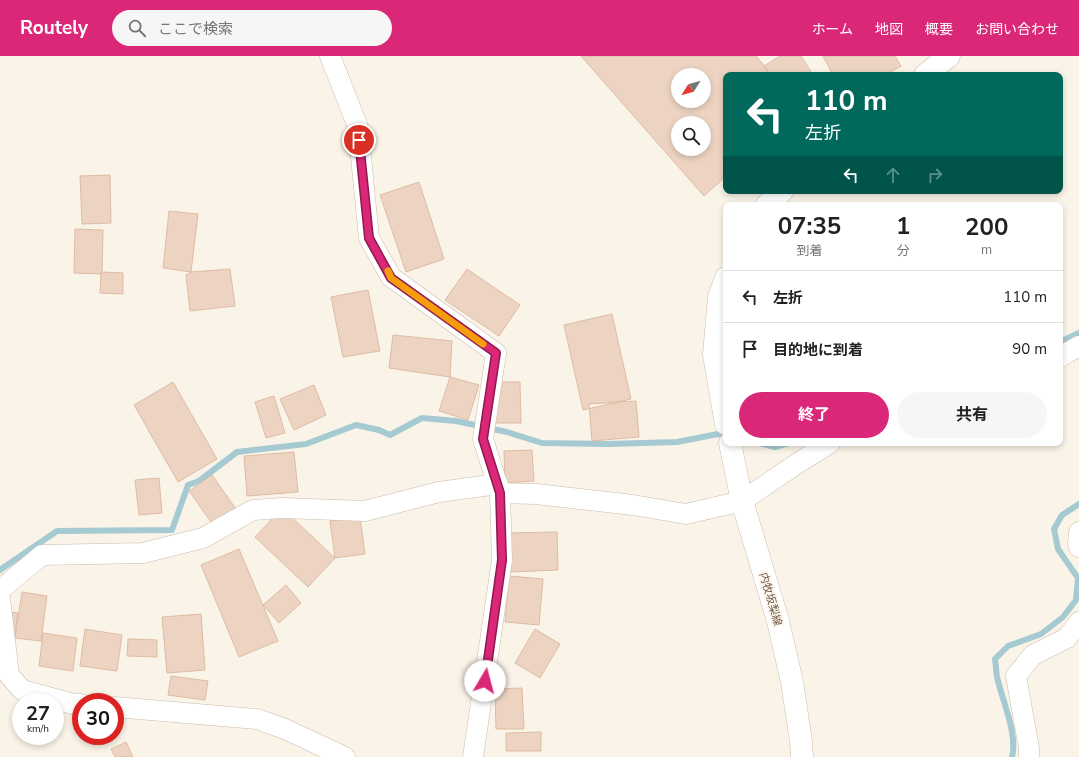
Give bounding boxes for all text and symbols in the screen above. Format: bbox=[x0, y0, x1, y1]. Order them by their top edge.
search box bbox=[112, 10, 392, 46]
text: Routely bbox=[20, 15, 88, 41]
icon: search bbox=[126, 17, 148, 39]
text: ここで検索 bbox=[158, 19, 233, 39]
text: ホーム bbox=[811, 20, 853, 39]
text: 地図 bbox=[875, 20, 903, 39]
text: 概要 bbox=[925, 20, 953, 39]
text: お問い合わせ bbox=[975, 20, 1059, 39]
north arrow bbox=[671, 68, 711, 108]
map controls bbox=[671, 68, 711, 156]
text: 110 m bbox=[805, 82, 888, 120]
icon: left bbox=[739, 88, 791, 140]
button: search bbox=[671, 116, 711, 156]
text: 左折 bbox=[805, 121, 841, 145]
pin bbox=[342, 123, 376, 157]
icon: arrive bbox=[348, 129, 370, 151]
icon: left bbox=[840, 164, 862, 186]
icon: ahead bbox=[882, 164, 904, 186]
icon: right bbox=[924, 164, 946, 186]
text: 07:35 bbox=[778, 210, 841, 242]
text: 1 bbox=[896, 210, 910, 242]
text: 200 bbox=[965, 211, 1008, 243]
text: m bbox=[981, 241, 992, 259]
text: 到着 bbox=[796, 242, 822, 260]
text: 分 bbox=[897, 242, 910, 260]
icon: left bbox=[739, 286, 761, 308]
text: 110 m bbox=[1003, 287, 1047, 307]
text: 左折 bbox=[773, 288, 803, 308]
icon: arrive bbox=[739, 338, 761, 360]
text: 90 m bbox=[1012, 339, 1047, 359]
text: 目的地に到着 bbox=[773, 340, 863, 360]
button: 終了 bbox=[739, 392, 889, 438]
button: 共有 bbox=[897, 392, 1047, 438]
street label: 内牧坂梨線 bbox=[756, 571, 785, 628]
position arrow bbox=[464, 660, 506, 702]
speed limit sign: 30 bbox=[72, 693, 124, 745]
text: 27 bbox=[26, 700, 50, 727]
text: km/h bbox=[27, 722, 49, 736]

